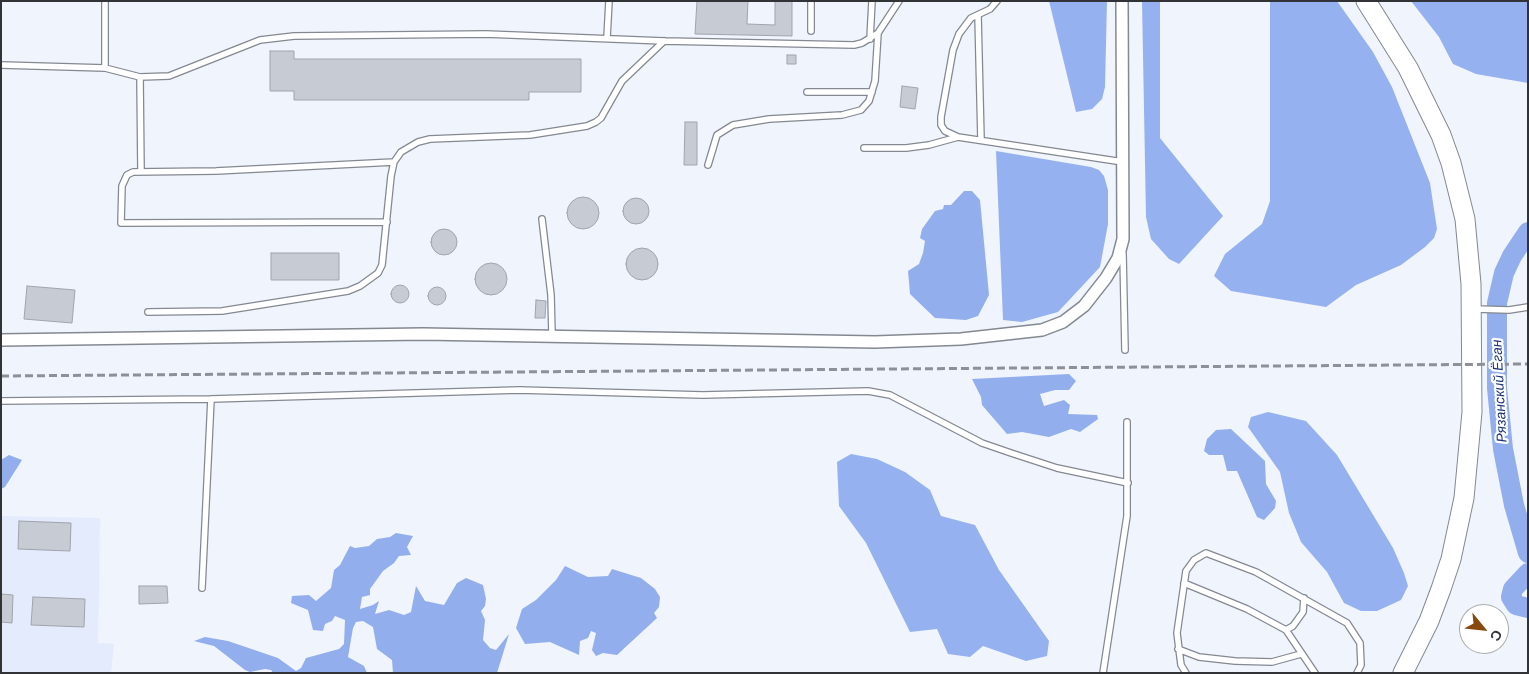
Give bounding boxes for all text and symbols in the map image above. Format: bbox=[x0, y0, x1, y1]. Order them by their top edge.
water label: Рязанский Ёган bbox=[1489, 339, 1511, 443]
north arrow bbox=[1459, 604, 1509, 654]
text: С bbox=[1487, 627, 1506, 644]

